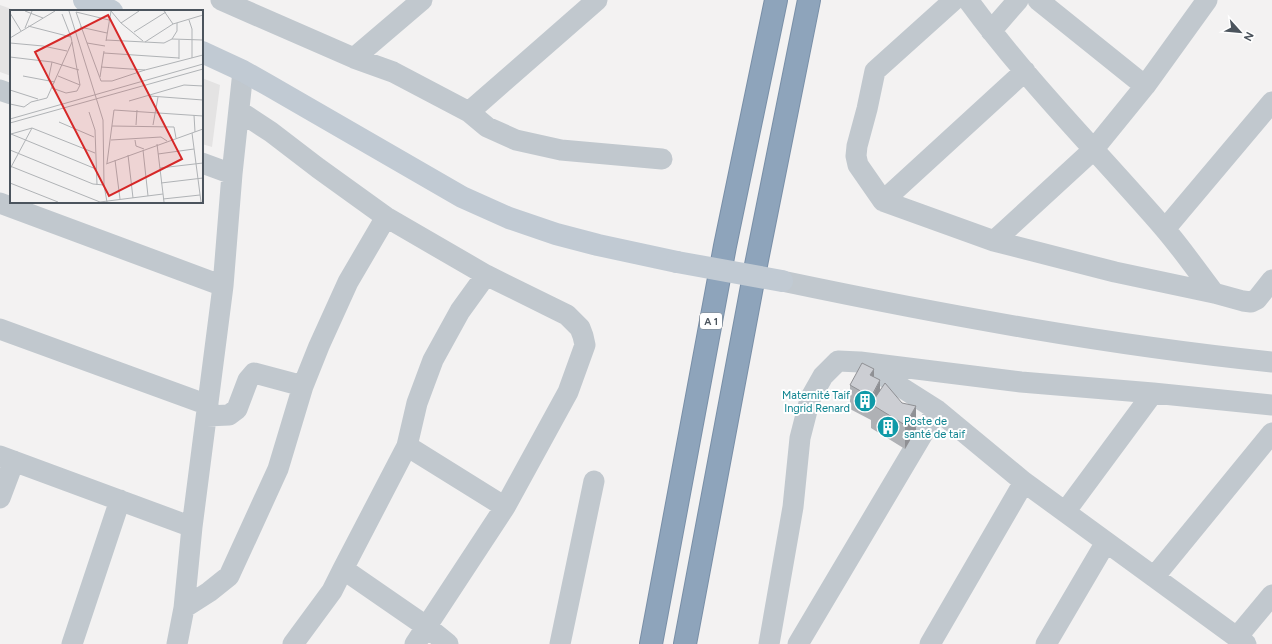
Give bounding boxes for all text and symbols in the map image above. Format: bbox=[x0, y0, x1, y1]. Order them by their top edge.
inset map bbox=[10, 10, 203, 203]
north arrow bbox=[1220, 12, 1260, 52]
text: N bbox=[1241, 30, 1256, 43]
road number: A 1 bbox=[700, 313, 722, 329]
building icon: Maternité Taif Ingrid Renard bbox=[852, 388, 878, 414]
place label: Maternité Taif Ingrid Renard bbox=[782, 389, 851, 415]
building icon: Poste de santé de taif bbox=[875, 414, 901, 440]
place label: Poste de santé de taif bbox=[904, 415, 966, 441]

